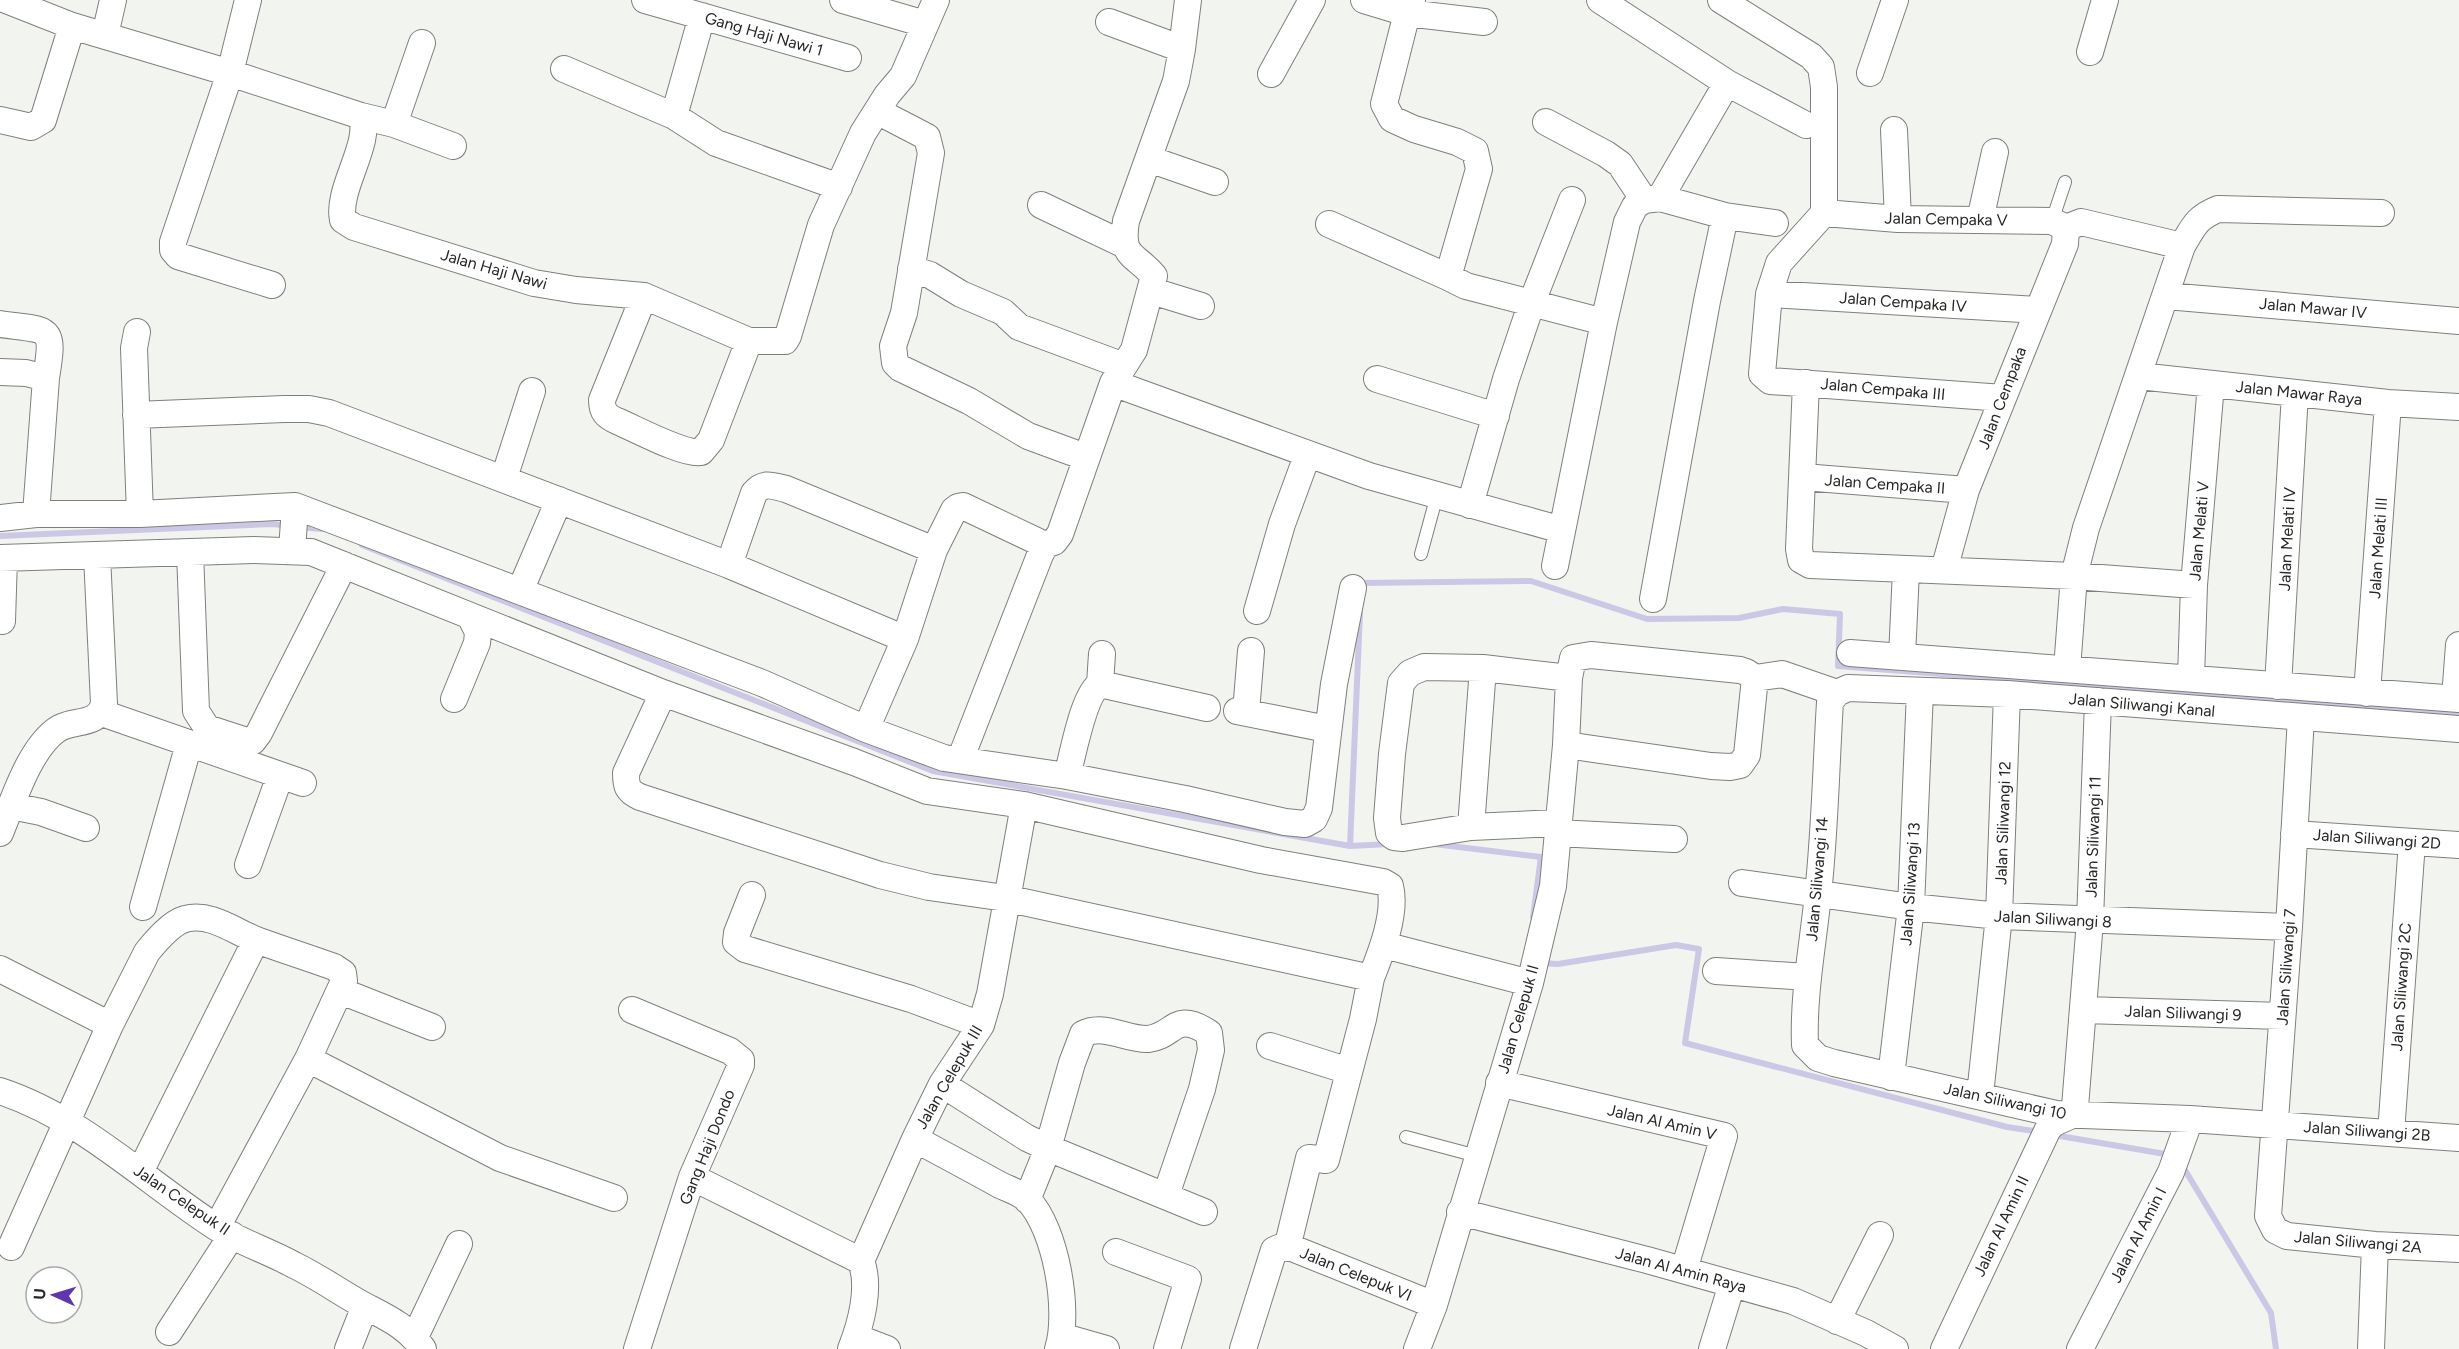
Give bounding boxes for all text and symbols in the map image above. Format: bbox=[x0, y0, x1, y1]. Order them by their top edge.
street label: Gang Haji Nawi 1 bbox=[703, 8, 825, 60]
street label: Jalan Cempaka V bbox=[1884, 208, 2008, 230]
street label: Jalan Haji Nawi bbox=[439, 245, 549, 293]
street label: Jalan Cempaka IV bbox=[1839, 288, 1967, 316]
street label: Jalan Mawar IV bbox=[2258, 294, 2368, 322]
street label: Jalan Cempaka bbox=[1974, 344, 2030, 452]
street label: Jalan Cempaka III bbox=[1820, 374, 1946, 404]
street label: Jalan Mawar Raya bbox=[2235, 377, 2363, 409]
street label: Jalan Cempaka II bbox=[1824, 470, 1946, 498]
street label: Jalan Melati V bbox=[2185, 481, 2213, 581]
street label: Jalan Melati IV bbox=[2275, 487, 2299, 591]
street label: Jalan Melati III bbox=[2365, 497, 2391, 599]
street label: Jalan Siliwangi Kanal bbox=[2068, 689, 2216, 721]
street label: Jalan Siliwangi 12 bbox=[1991, 761, 2015, 885]
street label: Jalan Siliwangi 11 bbox=[2081, 776, 2105, 898]
street label: Jalan Siliwangi 14 bbox=[1802, 816, 1832, 942]
street label: Jalan Siliwangi 13 bbox=[1896, 822, 1924, 946]
street label: Jalan Siliwangi 2D bbox=[2312, 825, 2442, 853]
street label: Jalan Siliwangi 8 bbox=[1994, 906, 2112, 932]
street label: Jalan Siliwangi 7 bbox=[2272, 908, 2300, 1026]
street label: Jalan Siliwangi 2C bbox=[2387, 922, 2415, 1052]
street label: Jalan Celepuk II bbox=[1493, 962, 1543, 1076]
street label: Jalan Siliwangi 9 bbox=[2124, 1001, 2242, 1025]
street label: Jalan Celepuk III bbox=[912, 1022, 986, 1132]
street label: Jalan Siliwangi 10 bbox=[1942, 1079, 2068, 1123]
street label: Gang Haji Dondo bbox=[675, 1087, 739, 1207]
street label: Jalan Al Amin V bbox=[1606, 1100, 1718, 1144]
street label: Jalan Siliwangi 2B bbox=[2303, 1117, 2431, 1145]
street label: Jalan Celepuk II bbox=[130, 1161, 234, 1239]
street label: Jalan Al Amin II bbox=[1969, 1173, 2033, 1279]
street label: Jalan Al Amin I bbox=[2106, 1184, 2170, 1286]
street label: Jalan Siliwangi 2A bbox=[2293, 1227, 2423, 1257]
street label: Jalan Celepuk VI bbox=[1297, 1243, 1415, 1305]
street label: Jalan Al Amin Raya bbox=[1613, 1243, 1749, 1297]
north arrow bbox=[24, 1265, 84, 1325]
text: U bbox=[30, 1288, 49, 1300]

